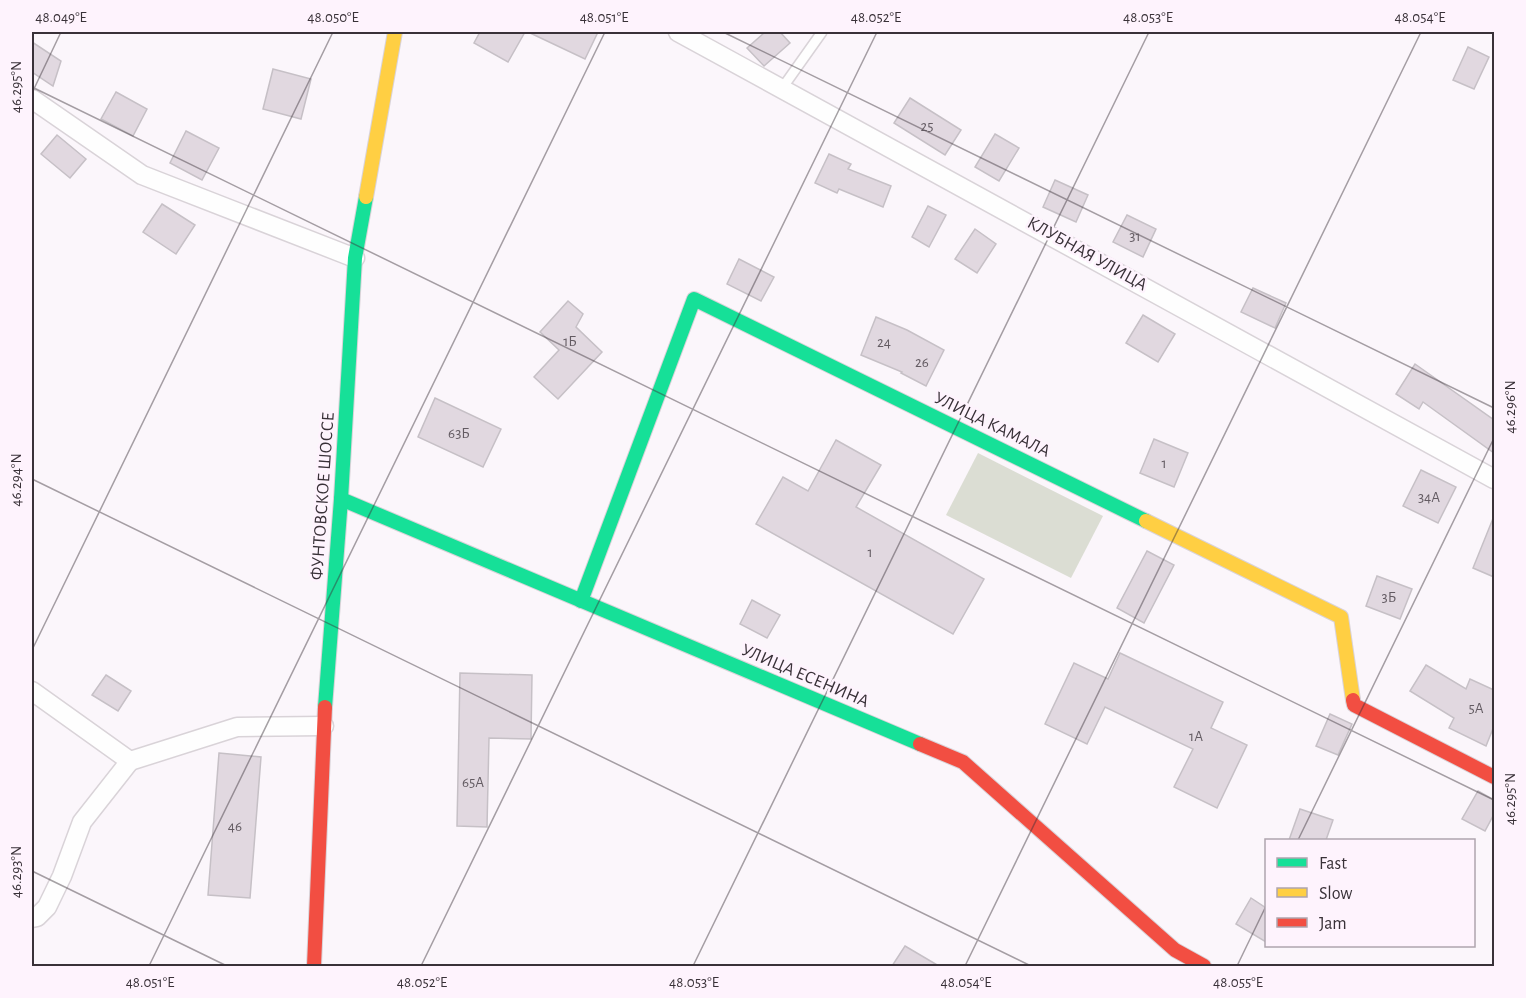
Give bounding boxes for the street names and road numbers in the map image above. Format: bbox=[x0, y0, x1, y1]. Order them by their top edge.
street label: КЛУБНАЯ УЛИЦА bbox=[1024, 214, 1150, 295]
street label: УЛИЦА КАМАЛА bbox=[931, 389, 1053, 461]
street label: ФУНТОВСКОЕ ШОССЕ bbox=[308, 411, 338, 581]
street label: УЛИЦА ЕСЕНИНА bbox=[739, 641, 872, 711]

